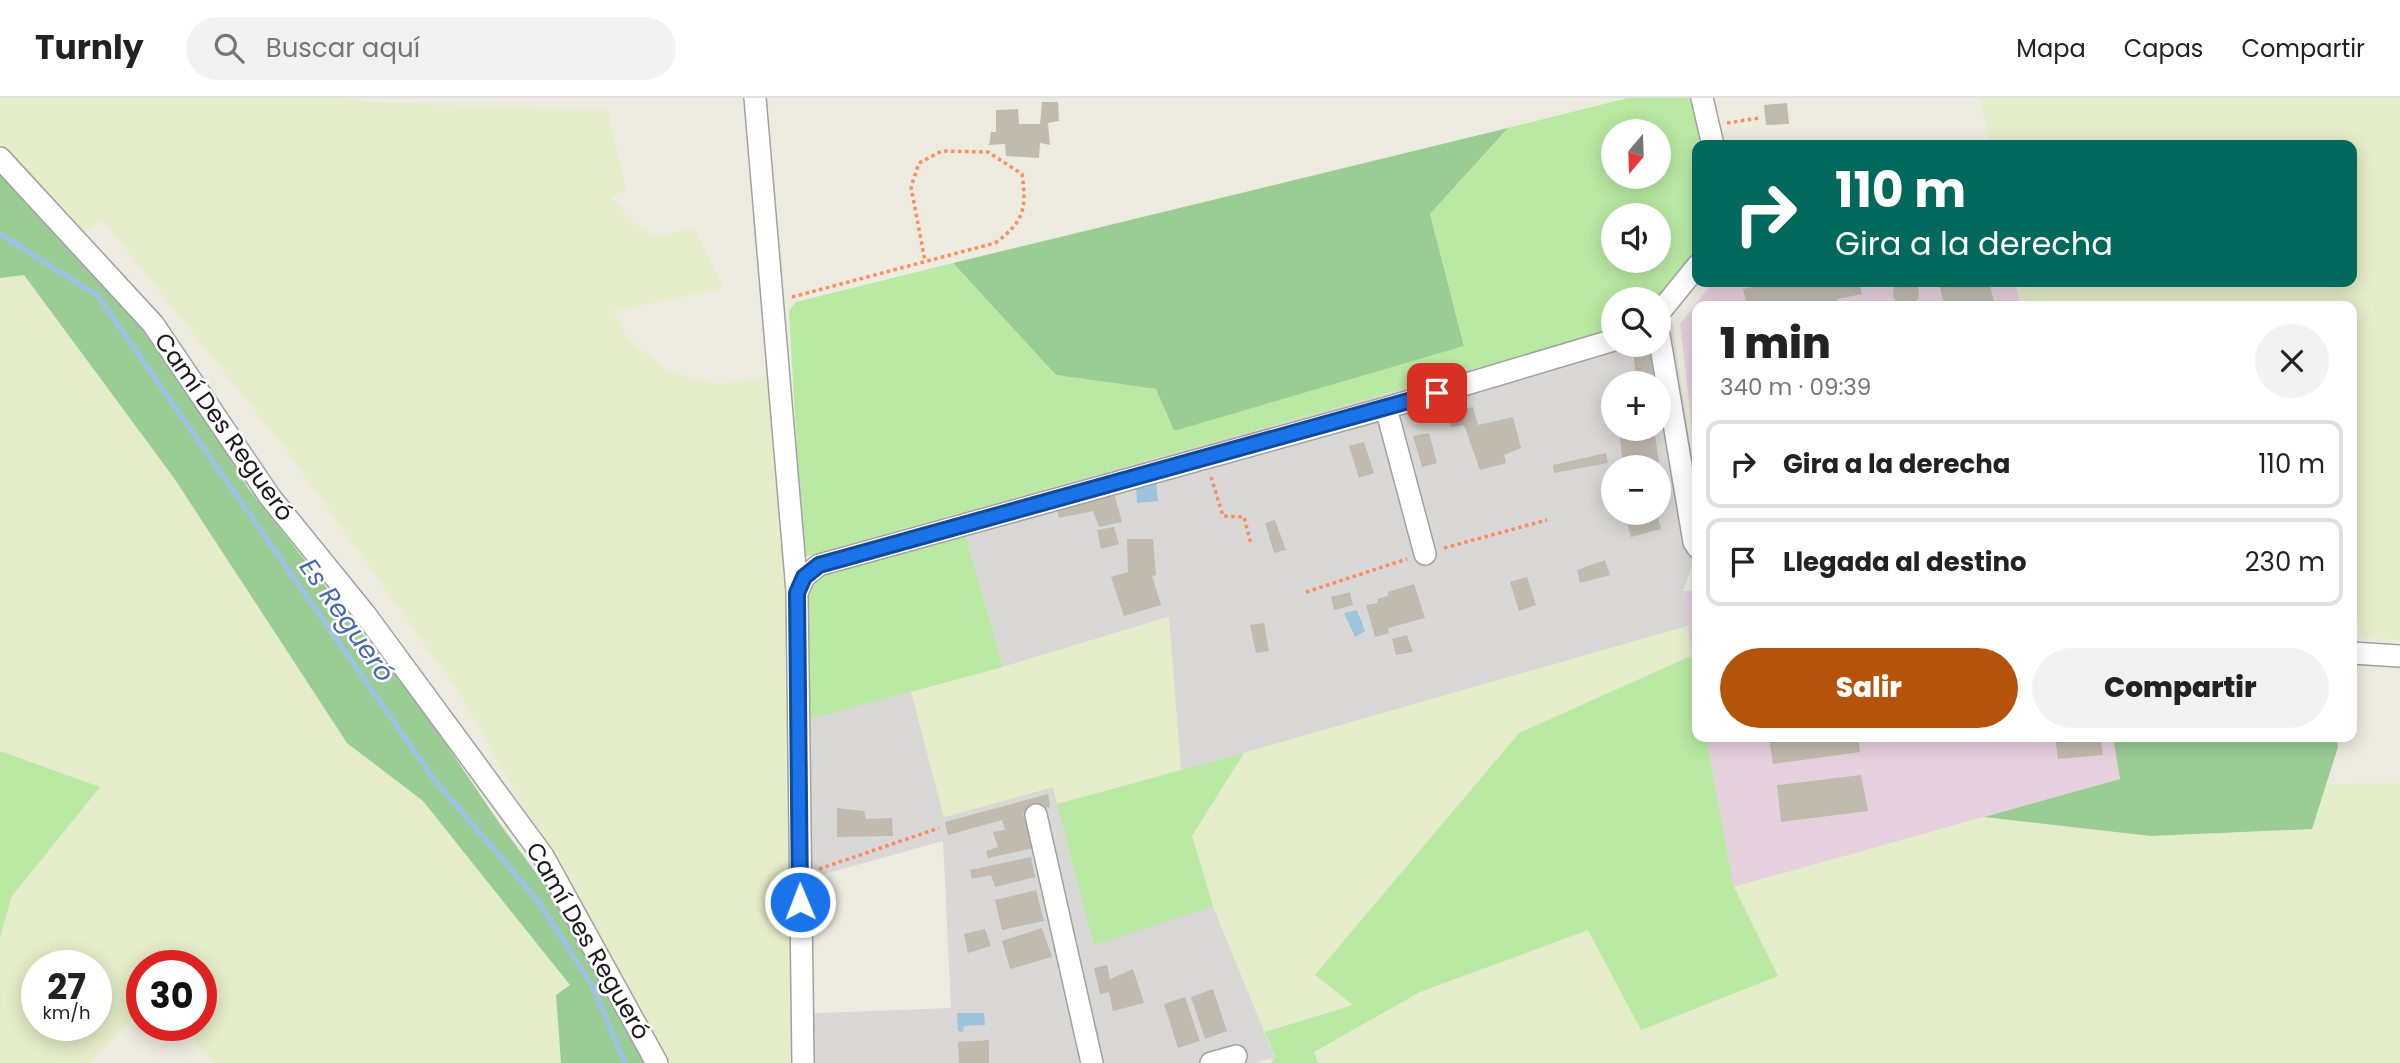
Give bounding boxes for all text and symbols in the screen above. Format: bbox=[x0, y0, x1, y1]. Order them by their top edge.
search box bbox=[186, 17, 676, 80]
text: Turnly bbox=[35, 24, 144, 71]
icon: search bbox=[210, 29, 248, 67]
text: Buscar aquí bbox=[266, 30, 420, 66]
text: Mapa bbox=[2016, 32, 2086, 65]
text: Capas bbox=[2124, 32, 2203, 65]
text: Compartir bbox=[2241, 32, 2365, 65]
north arrow bbox=[1601, 119, 1671, 189]
map controls bbox=[1601, 119, 1671, 525]
text: 110 m bbox=[1835, 156, 1966, 224]
icon: right bbox=[1720, 168, 1811, 259]
button: sound bbox=[1601, 203, 1671, 273]
text: Gira a la derecha bbox=[1835, 221, 2113, 266]
button: search bbox=[1601, 287, 1671, 357]
text: 1 min bbox=[1720, 314, 1831, 373]
button: close bbox=[2255, 324, 2329, 398]
street label: Camí Des Regueró bbox=[147, 326, 302, 527]
pin bbox=[1407, 363, 1467, 423]
button: + bbox=[1601, 371, 1671, 441]
text: 340 m · 09:39 bbox=[1720, 371, 1871, 403]
icon: arrive bbox=[1418, 374, 1456, 412]
icon: right bbox=[1724, 445, 1762, 483]
text: Gira a la derecha bbox=[1783, 446, 2011, 482]
text: 110 m bbox=[2258, 446, 2325, 482]
button: − bbox=[1601, 455, 1671, 525]
icon: arrive bbox=[1724, 543, 1762, 581]
text: Llegada al destino bbox=[1783, 544, 2027, 580]
text: 230 m bbox=[2245, 544, 2325, 580]
water label: Es Regueró bbox=[291, 551, 403, 689]
button: Salir bbox=[1720, 648, 2018, 728]
button: Compartir bbox=[2032, 648, 2329, 728]
street label: Camí Des Regueró bbox=[518, 836, 658, 1045]
position arrow bbox=[763, 865, 837, 939]
speed limit sign: 30 bbox=[126, 950, 217, 1041]
text: 27 bbox=[47, 962, 86, 1011]
text: km/h bbox=[43, 1000, 90, 1025]

